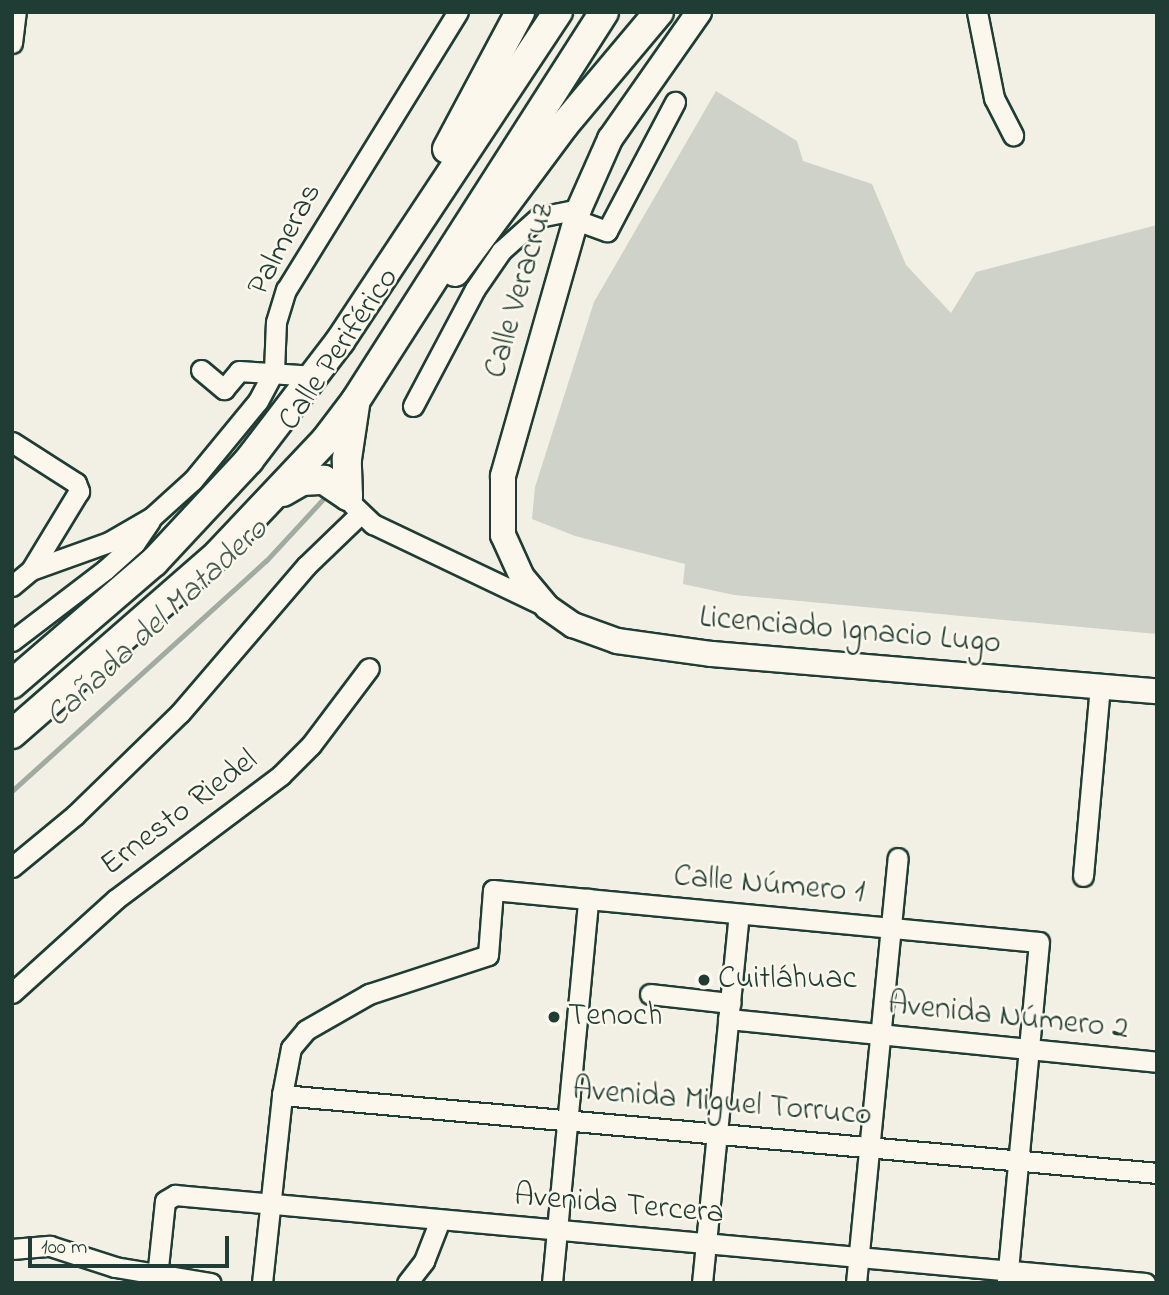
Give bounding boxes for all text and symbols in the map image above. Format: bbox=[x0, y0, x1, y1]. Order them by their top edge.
street label: Palmeras bbox=[240, 177, 332, 303]
street label: Calle Veracruz bbox=[478, 199, 564, 383]
street label: Calle Periférico bbox=[271, 261, 409, 439]
water label: Cañada del Matadero bbox=[39, 511, 277, 737]
street label: Licenciado Ignacio Lugo bbox=[698, 600, 1002, 664]
street label: Ernesto Riedel bbox=[94, 743, 266, 885]
street label: Calle Número 1 bbox=[672, 859, 866, 913]
place label: Cuitláhuac bbox=[718, 961, 857, 999]
marker: Cuitláhuac bbox=[696, 972, 712, 988]
street label: Avenida Número 2 bbox=[886, 986, 1130, 1050]
place label: Tenoch bbox=[568, 998, 662, 1036]
marker: Tenoch bbox=[546, 1009, 562, 1025]
street label: Avenida Miguel Torruco bbox=[571, 1072, 873, 1136]
street label: Avenida Tercera bbox=[512, 1178, 726, 1234]
scale bar bbox=[32, 1222, 233, 1266]
text: 100 m bbox=[41, 1233, 87, 1263]

